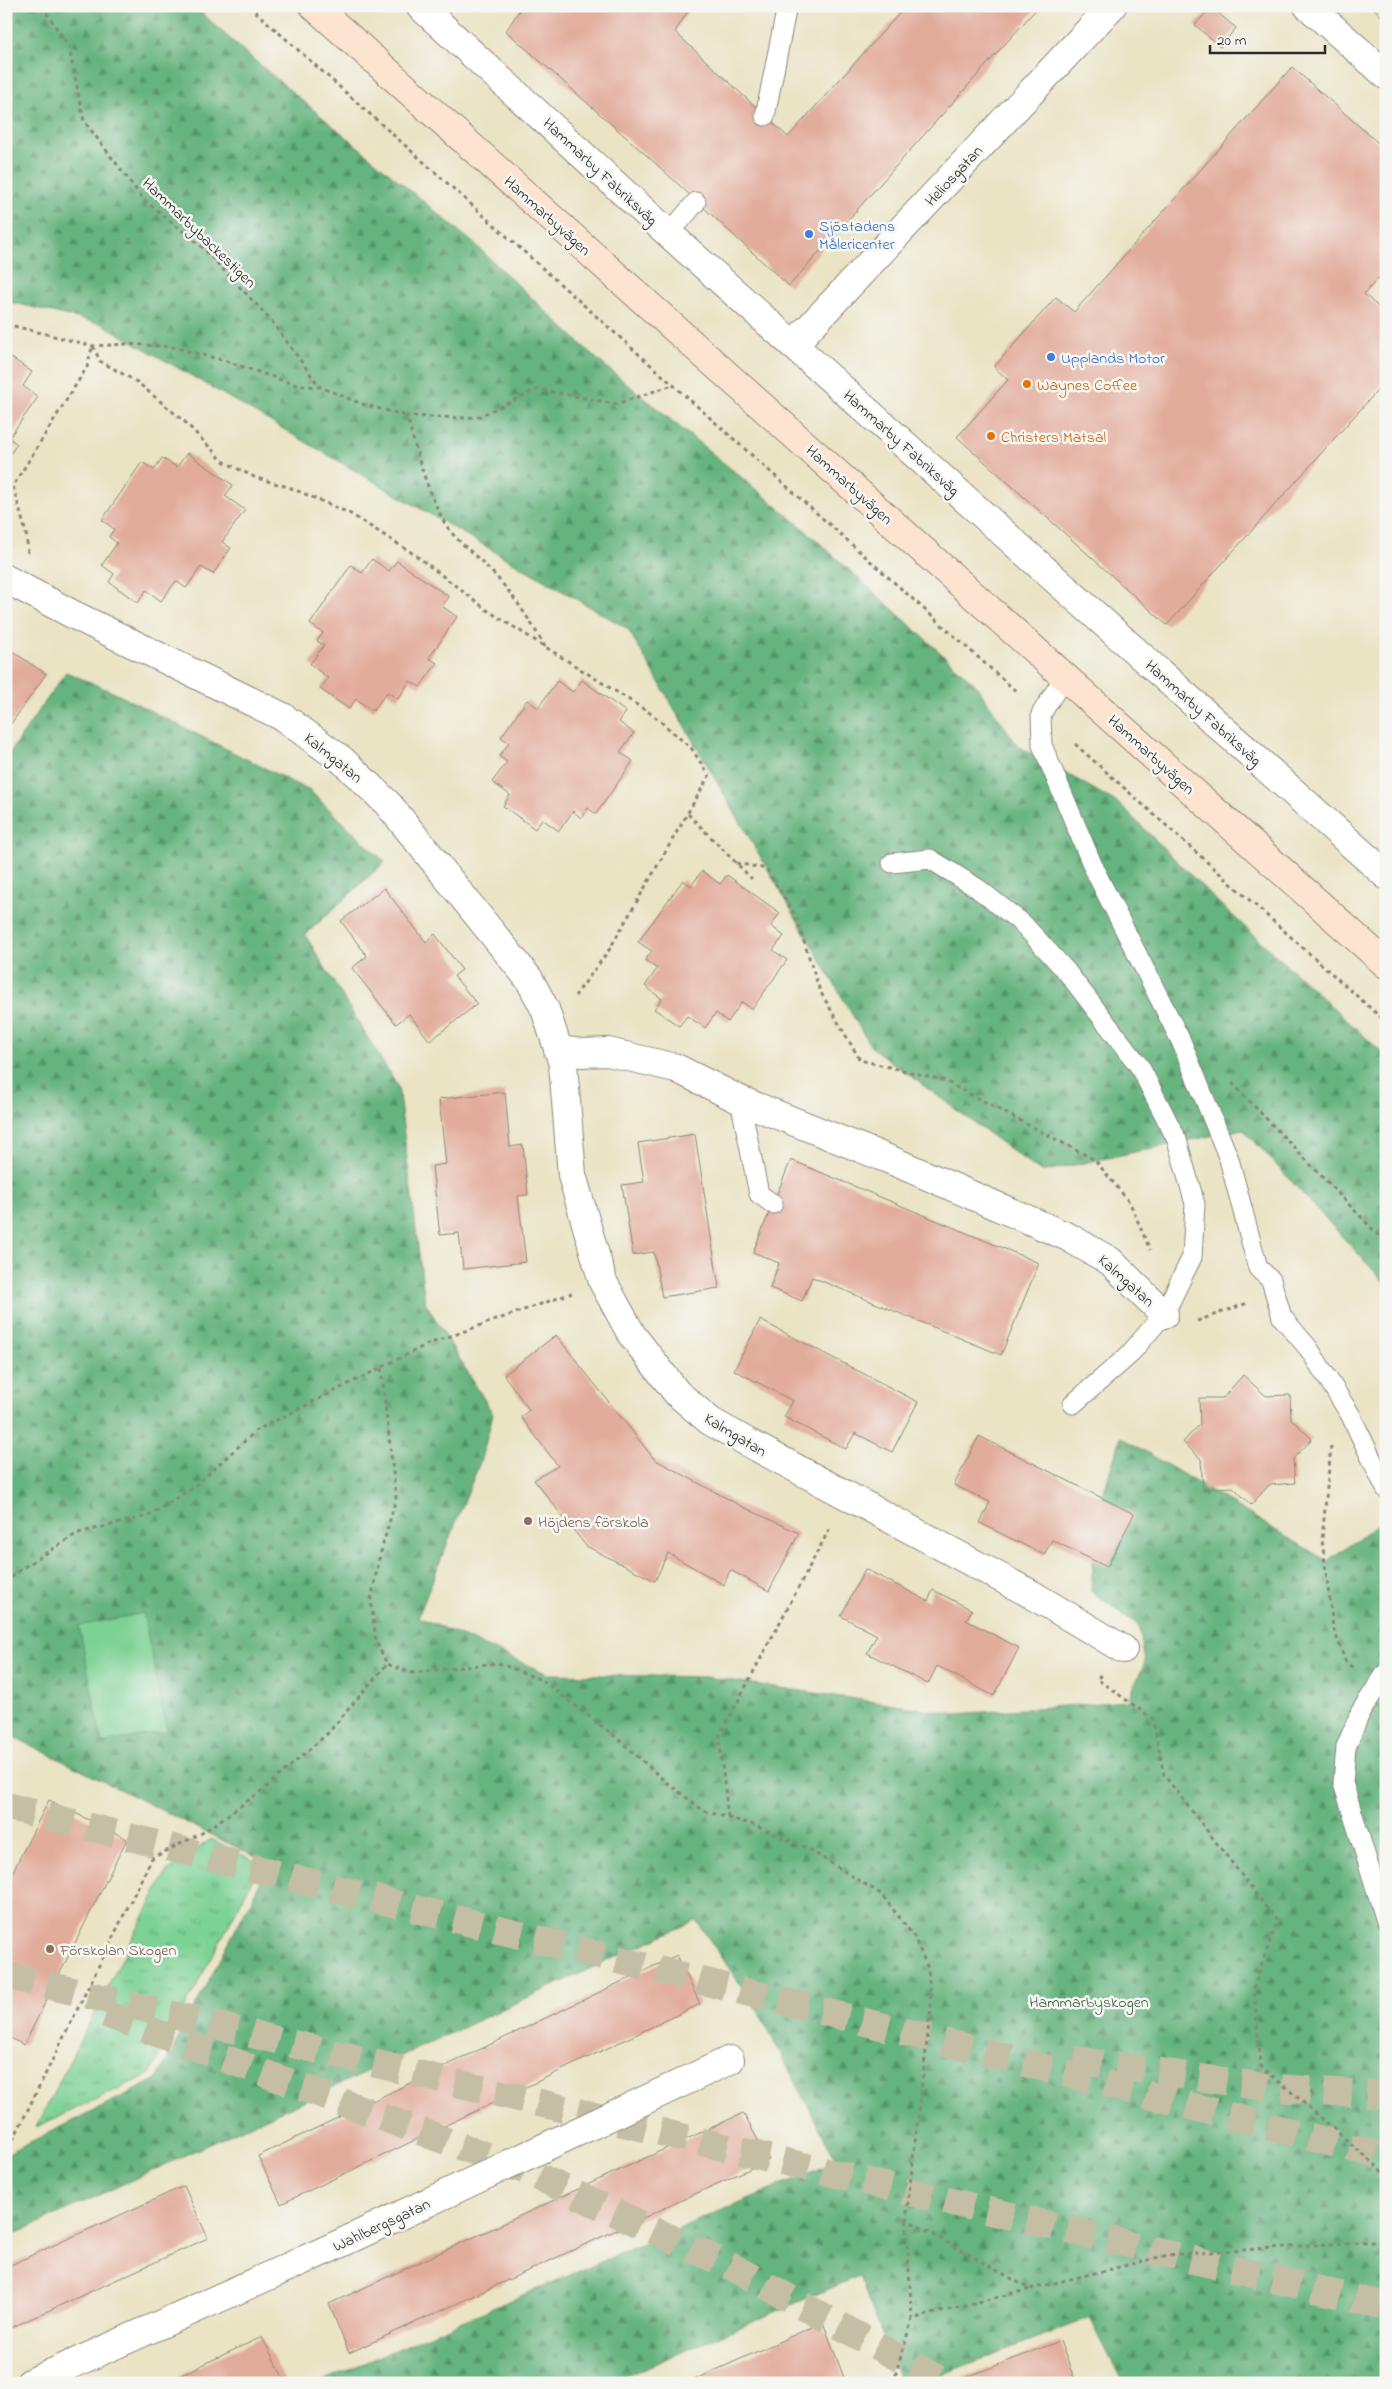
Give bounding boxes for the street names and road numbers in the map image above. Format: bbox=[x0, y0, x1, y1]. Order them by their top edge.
street label: Hammarby Fabriksväg bbox=[537, 113, 663, 232]
street label: Heliosgatan bbox=[920, 140, 989, 212]
street label: Hammarbyvägen bbox=[498, 171, 596, 262]
street label: Hammarbybackestigen bbox=[136, 172, 261, 294]
street label: Hammarby Fabriksväg bbox=[837, 385, 964, 502]
street label: Hammarbyvägen bbox=[800, 440, 898, 531]
street label: Hammarby Fabriksväg bbox=[1139, 655, 1266, 772]
street label: Hammarbyvägen bbox=[1102, 710, 1200, 801]
street label: Kalmgatan bbox=[298, 727, 367, 790]
street label: Kalmgatan bbox=[1092, 1249, 1160, 1314]
street label: Kalmgatan bbox=[699, 1408, 771, 1464]
street label: Wahlbergsgatan bbox=[329, 2193, 435, 2259]

